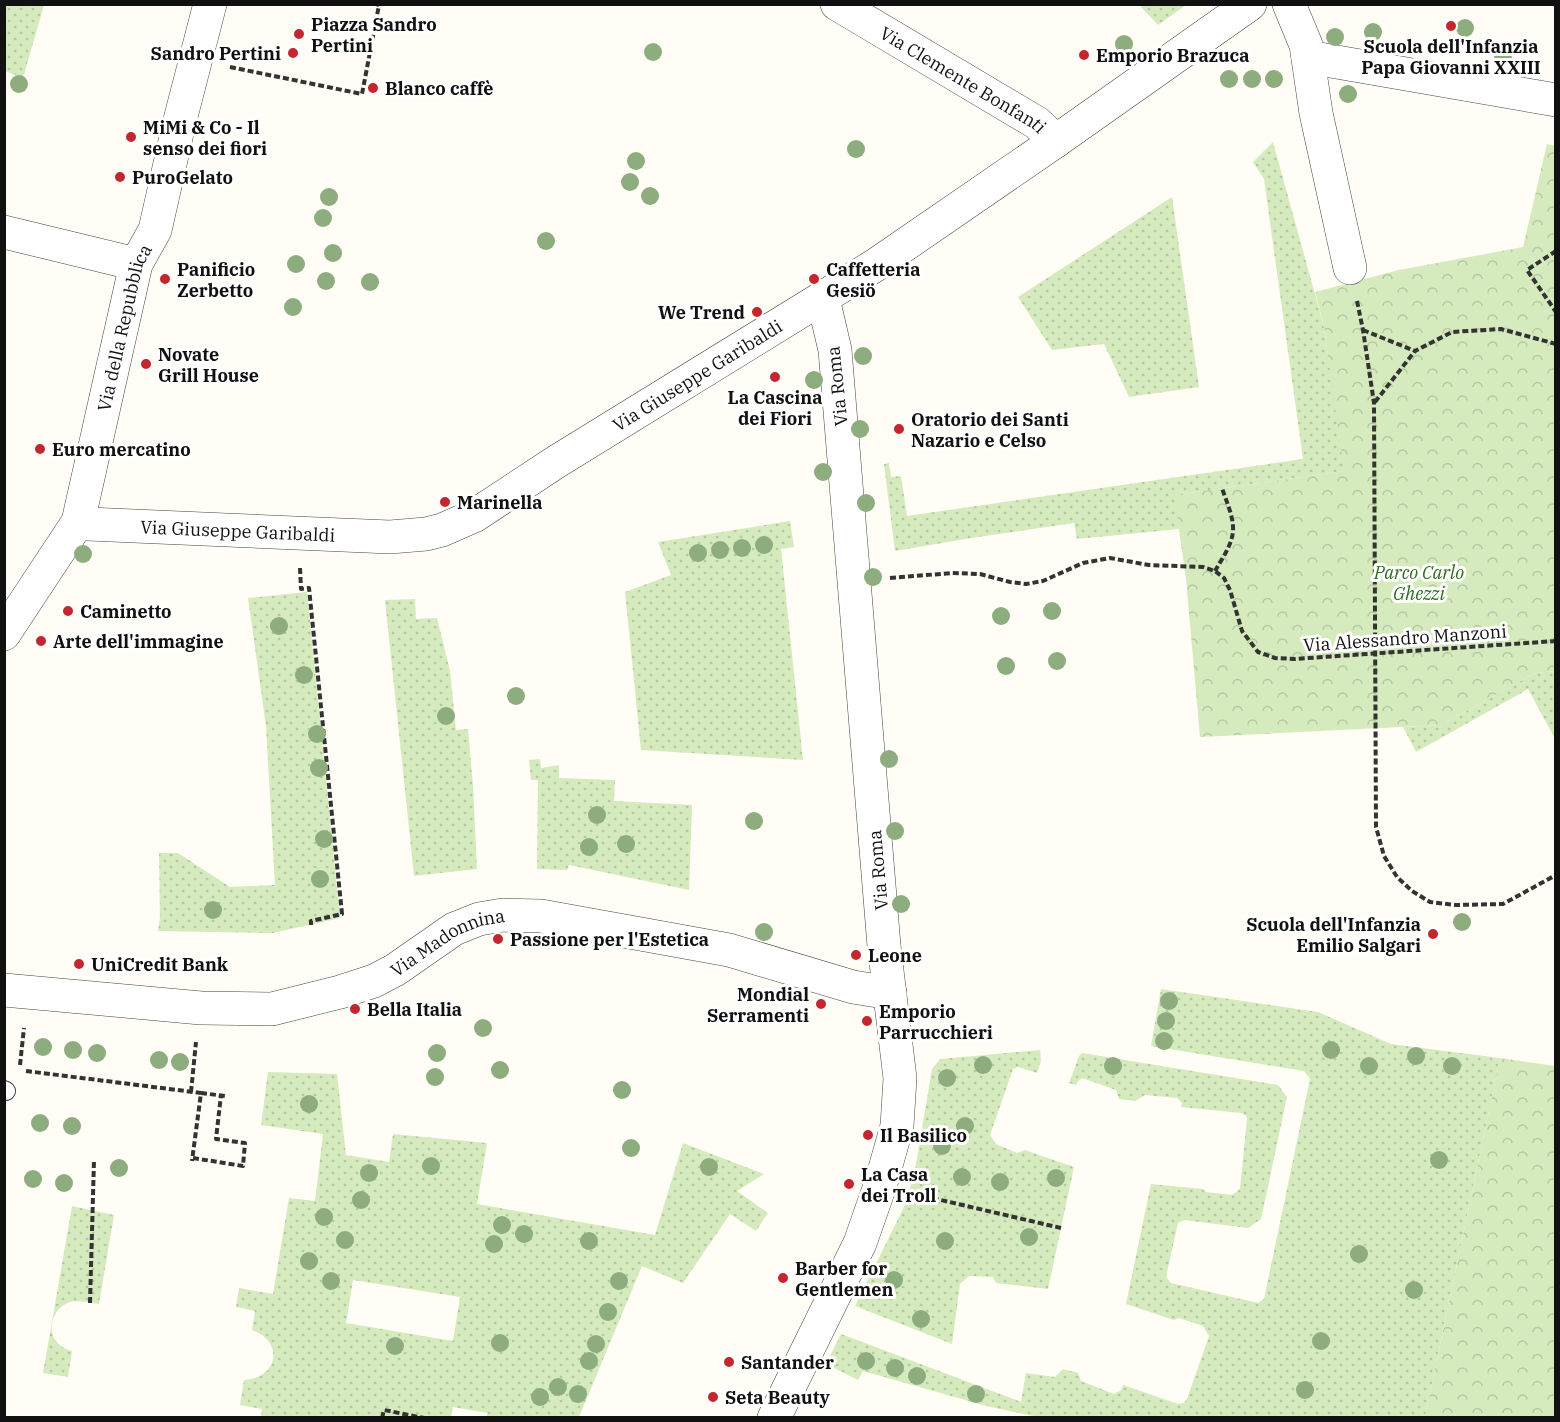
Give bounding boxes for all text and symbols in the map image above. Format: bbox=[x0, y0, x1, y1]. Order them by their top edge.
place label: Piazza Sandro Pertini bbox=[311, 13, 437, 57]
marker: Scuola dell'Infanzia Papa Giovanni XXIII bbox=[1444, 19, 1458, 33]
street label: Via Clemente Bonfanti bbox=[876, 21, 1052, 138]
marker: Piazza Sandro Pertini bbox=[292, 27, 306, 41]
place label: Scuola dell'Infanzia Papa Giovanni XXIII bbox=[1361, 35, 1541, 79]
place label: Sandro Pertini bbox=[151, 42, 281, 65]
place label: Emporio Brazuca bbox=[1096, 44, 1249, 67]
marker: Sandro Pertini bbox=[286, 46, 300, 60]
marker: Emporio Brazuca bbox=[1077, 48, 1091, 62]
place label: Blanco caffè bbox=[385, 77, 493, 100]
marker: Blanco caffè bbox=[366, 81, 380, 95]
place label: MiMi & Co - Il senso dei fiori bbox=[143, 116, 267, 160]
marker: MiMi & Co - Il senso dei fiori bbox=[124, 130, 138, 144]
place label: PuroGelato bbox=[132, 166, 233, 189]
marker: PuroGelato bbox=[113, 170, 127, 184]
street label: Via della Repubblica bbox=[92, 240, 157, 414]
place label: Panificio Zerbetto bbox=[177, 258, 255, 302]
place label: Caffetteria Gesiö bbox=[826, 258, 920, 302]
marker: Panificio Zerbetto bbox=[158, 272, 172, 286]
marker: Caffetteria Gesiö bbox=[807, 272, 821, 286]
place label: We Trend bbox=[658, 301, 745, 324]
marker: We Trend bbox=[750, 305, 764, 319]
street label: Via Giuseppe Garibaldi bbox=[608, 314, 787, 436]
place label: Novate Grill House bbox=[158, 343, 259, 387]
street label: Via Roma bbox=[821, 345, 853, 427]
marker: Novate Grill House bbox=[139, 357, 153, 371]
marker: La Cascina dei Fiori bbox=[768, 370, 782, 384]
place label: La Cascina dei Fiori bbox=[728, 386, 822, 430]
place label: Oratorio dei Santi Nazario e Celso bbox=[911, 408, 1069, 452]
marker: Oratorio dei Santi Nazario e Celso bbox=[892, 422, 906, 436]
place label: Euro mercatino bbox=[52, 438, 191, 461]
marker: Euro mercatino bbox=[33, 442, 47, 456]
place label: Marinella bbox=[457, 491, 542, 514]
marker: Marinella bbox=[438, 495, 452, 509]
street label: Via Giuseppe Garibaldi bbox=[140, 515, 336, 546]
park label: Parco Carlo Ghezzi bbox=[1373, 561, 1464, 605]
place label: Caminetto bbox=[80, 600, 172, 623]
marker: Caminetto bbox=[61, 604, 75, 618]
street label: Via Alessandro Manzoni bbox=[1303, 619, 1508, 657]
place label: Arte dell'immagine bbox=[53, 630, 224, 653]
marker: Arte dell'immagine bbox=[34, 634, 48, 648]
street label: Via Roma bbox=[863, 829, 893, 911]
street label: Via Madonnina bbox=[386, 903, 507, 981]
place label: Scuola dell'Infanzia Emilio Salgari bbox=[1246, 913, 1421, 957]
marker: Scuola dell'Infanzia Emilio Salgari bbox=[1426, 927, 1440, 941]
place label: Passione per l'Estetica bbox=[510, 928, 709, 951]
marker: Passione per l'Estetica bbox=[491, 932, 505, 946]
place label: Leone bbox=[868, 944, 922, 967]
marker: Leone bbox=[849, 948, 863, 962]
place label: UniCredit Bank bbox=[91, 953, 229, 976]
marker: UniCredit Bank bbox=[72, 957, 86, 971]
place label: Mondial Serramenti bbox=[707, 983, 809, 1027]
marker: Mondial Serramenti bbox=[814, 997, 828, 1011]
place label: Bella Italia bbox=[367, 998, 462, 1021]
place label: Emporio Parrucchieri bbox=[879, 1000, 993, 1044]
marker: Bella Italia bbox=[348, 1002, 362, 1016]
marker: Emporio Parrucchieri bbox=[860, 1014, 874, 1028]
place label: Il Basilico bbox=[880, 1124, 967, 1147]
marker: Il Basilico bbox=[861, 1128, 875, 1142]
place label: La Casa dei Troll bbox=[861, 1163, 937, 1207]
marker: La Casa dei Troll bbox=[842, 1177, 856, 1191]
place label: Barber for Gentlemen bbox=[795, 1257, 893, 1301]
marker: Barber for Gentlemen bbox=[776, 1271, 790, 1285]
place label: Santander bbox=[741, 1351, 834, 1374]
marker: Santander bbox=[722, 1355, 736, 1369]
place label: Seta Beauty bbox=[725, 1386, 830, 1409]
marker: Seta Beauty bbox=[706, 1390, 720, 1404]

